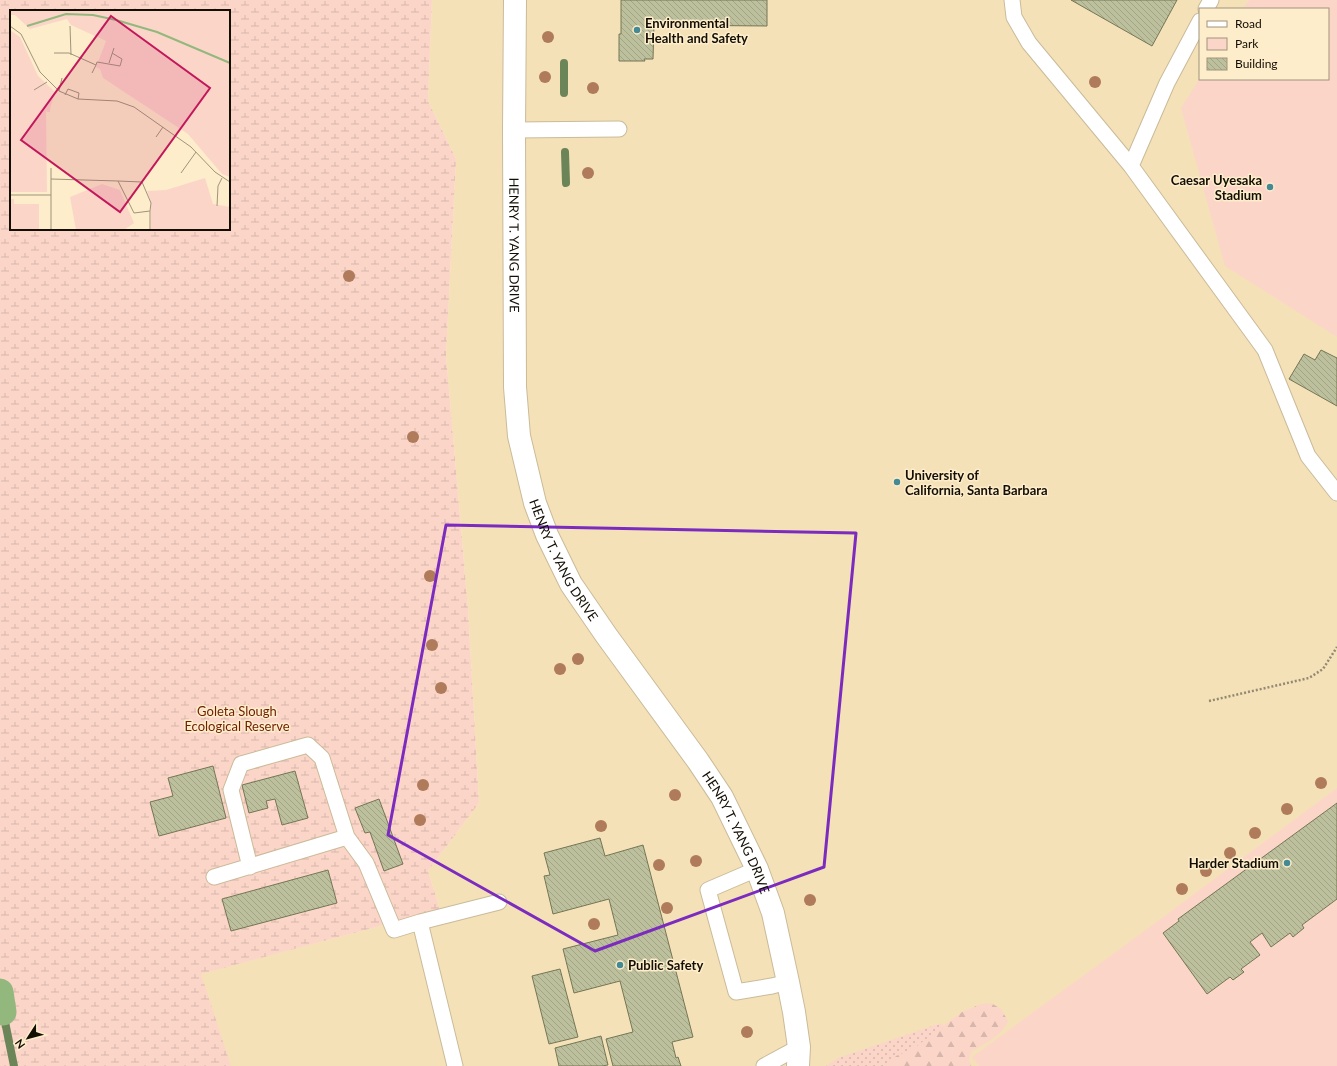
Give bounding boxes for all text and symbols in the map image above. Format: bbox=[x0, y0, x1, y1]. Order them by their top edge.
legend bbox=[1199, 8, 1329, 80]
inset map bbox=[10, 10, 230, 230]
place label: Environmental Health and Safety bbox=[645, 15, 748, 46]
text: Road bbox=[1235, 16, 1262, 31]
marker: Environmental Health and Safety bbox=[632, 25, 642, 35]
text: Park bbox=[1235, 36, 1259, 51]
text: Building bbox=[1235, 56, 1278, 71]
place label: Caesar Uyesaka Stadium bbox=[1171, 172, 1262, 203]
street label: HENRY T. YANG DRIVE bbox=[506, 177, 523, 313]
marker: Caesar Uyesaka Stadium bbox=[1265, 182, 1275, 192]
place label: University of California, Santa Barbara bbox=[905, 467, 1048, 498]
marker: University of California, Santa Barbara bbox=[892, 477, 902, 487]
street label: HENRY T. YANG DRIVE bbox=[526, 497, 602, 624]
park label: Goleta Slough Ecological Reserve bbox=[184, 703, 290, 734]
street label: HENRY T. YANG DRIVE bbox=[699, 768, 773, 896]
place label: Harder Stadium bbox=[1189, 855, 1279, 871]
marker: Harder Stadium bbox=[1282, 858, 1292, 868]
place label: Public Safety bbox=[628, 957, 703, 973]
marker: Public Safety bbox=[615, 960, 625, 970]
north arrow bbox=[8, 1018, 48, 1058]
text: N bbox=[12, 1037, 27, 1051]

